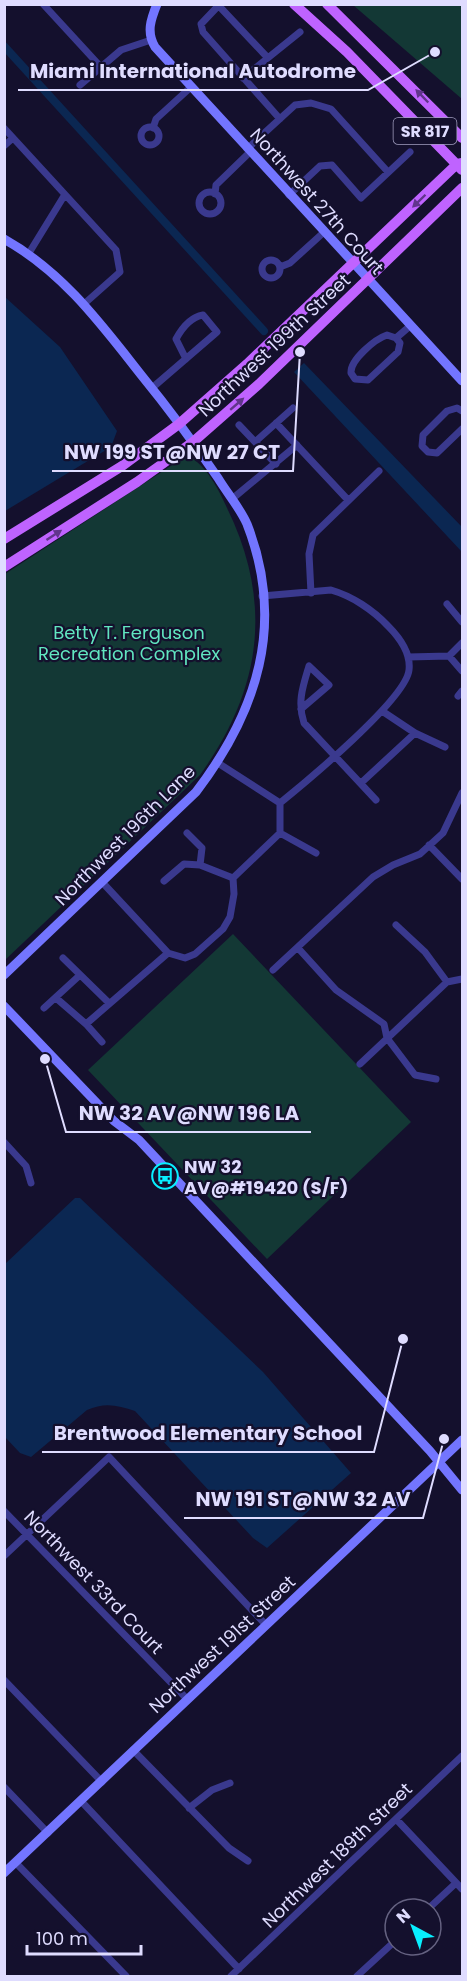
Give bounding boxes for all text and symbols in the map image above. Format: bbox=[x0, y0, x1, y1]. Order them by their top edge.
callout: Miami International Autodrome bbox=[18, 52, 368, 90]
text: Miami International Autodrome bbox=[30, 57, 356, 85]
one-way arrow bbox=[415, 89, 429, 103]
road number: SR 817 bbox=[394, 118, 456, 144]
street label: Northwest 27th Court bbox=[245, 122, 389, 280]
one-way arrow bbox=[412, 194, 427, 208]
street label: Northwest 199th Street bbox=[192, 268, 356, 422]
one-way arrow bbox=[229, 398, 244, 411]
callout: NW 199 ST@NW 27 CT bbox=[52, 433, 293, 471]
text: NW 199 ST@NW 27 CT bbox=[64, 438, 280, 466]
one-way arrow bbox=[46, 530, 62, 541]
park label: Betty T. Ferguson Recreation Complex bbox=[38, 620, 220, 666]
street label: Northwest 196th Lane bbox=[49, 759, 201, 911]
callout: NW 32 AV@NW 196 LA bbox=[66, 1094, 311, 1132]
text: NW 32 AV@NW 196 LA bbox=[79, 1099, 299, 1127]
place label: NW 32 AV@#19420 (S/F) bbox=[184, 1154, 348, 1200]
bus stop icon: NW 32 AV@#19420 (S/F) bbox=[150, 1161, 180, 1191]
callout: Brentwood Elementary School bbox=[42, 1414, 374, 1452]
text: Brentwood Elementary School bbox=[54, 1419, 362, 1447]
callout: NW 191 ST@NW 32 AV bbox=[184, 1480, 423, 1518]
text: NW 191 ST@NW 32 AV bbox=[195, 1485, 411, 1513]
street label: Northwest 33rd Court bbox=[19, 1505, 169, 1659]
street label: Northwest 191st Street bbox=[143, 1569, 301, 1719]
street label: Northwest 189th Street bbox=[258, 1778, 416, 1932]
north arrow bbox=[383, 1897, 443, 1957]
scale bar bbox=[27, 1918, 141, 1956]
text: 100 m bbox=[36, 1926, 88, 1951]

